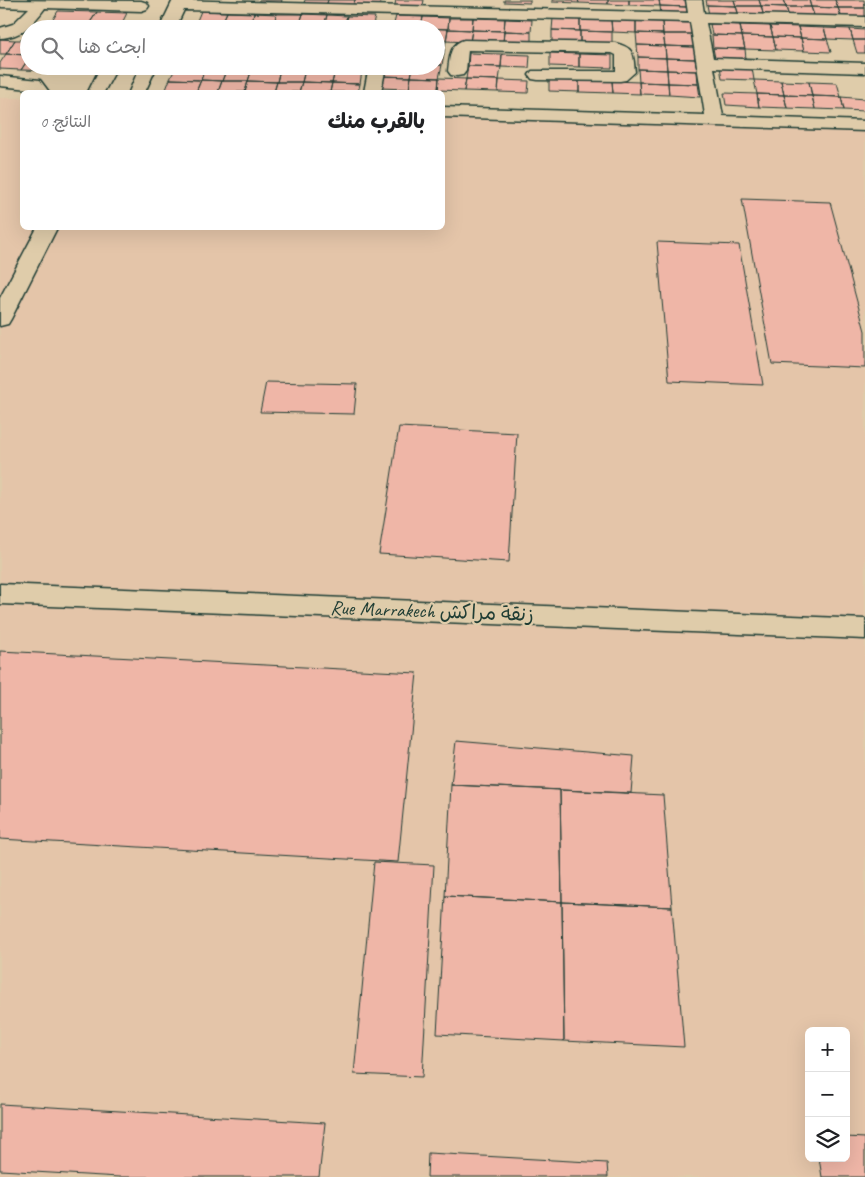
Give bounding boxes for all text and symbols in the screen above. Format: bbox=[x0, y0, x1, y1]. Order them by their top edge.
search box bbox=[20, 20, 445, 75]
icon: search bbox=[38, 34, 66, 62]
text: ابحث هنا bbox=[78, 35, 146, 59]
text: بالقرب منك bbox=[328, 108, 425, 134]
text: النتائج: 0 bbox=[40, 112, 91, 132]
street label: Rue Marrakech زنقة مراكش bbox=[330, 595, 534, 627]
map controls bbox=[805, 1027, 850, 1162]
button: + bbox=[805, 1027, 850, 1072]
button: − bbox=[805, 1072, 850, 1117]
button: layers bbox=[805, 1117, 850, 1162]

